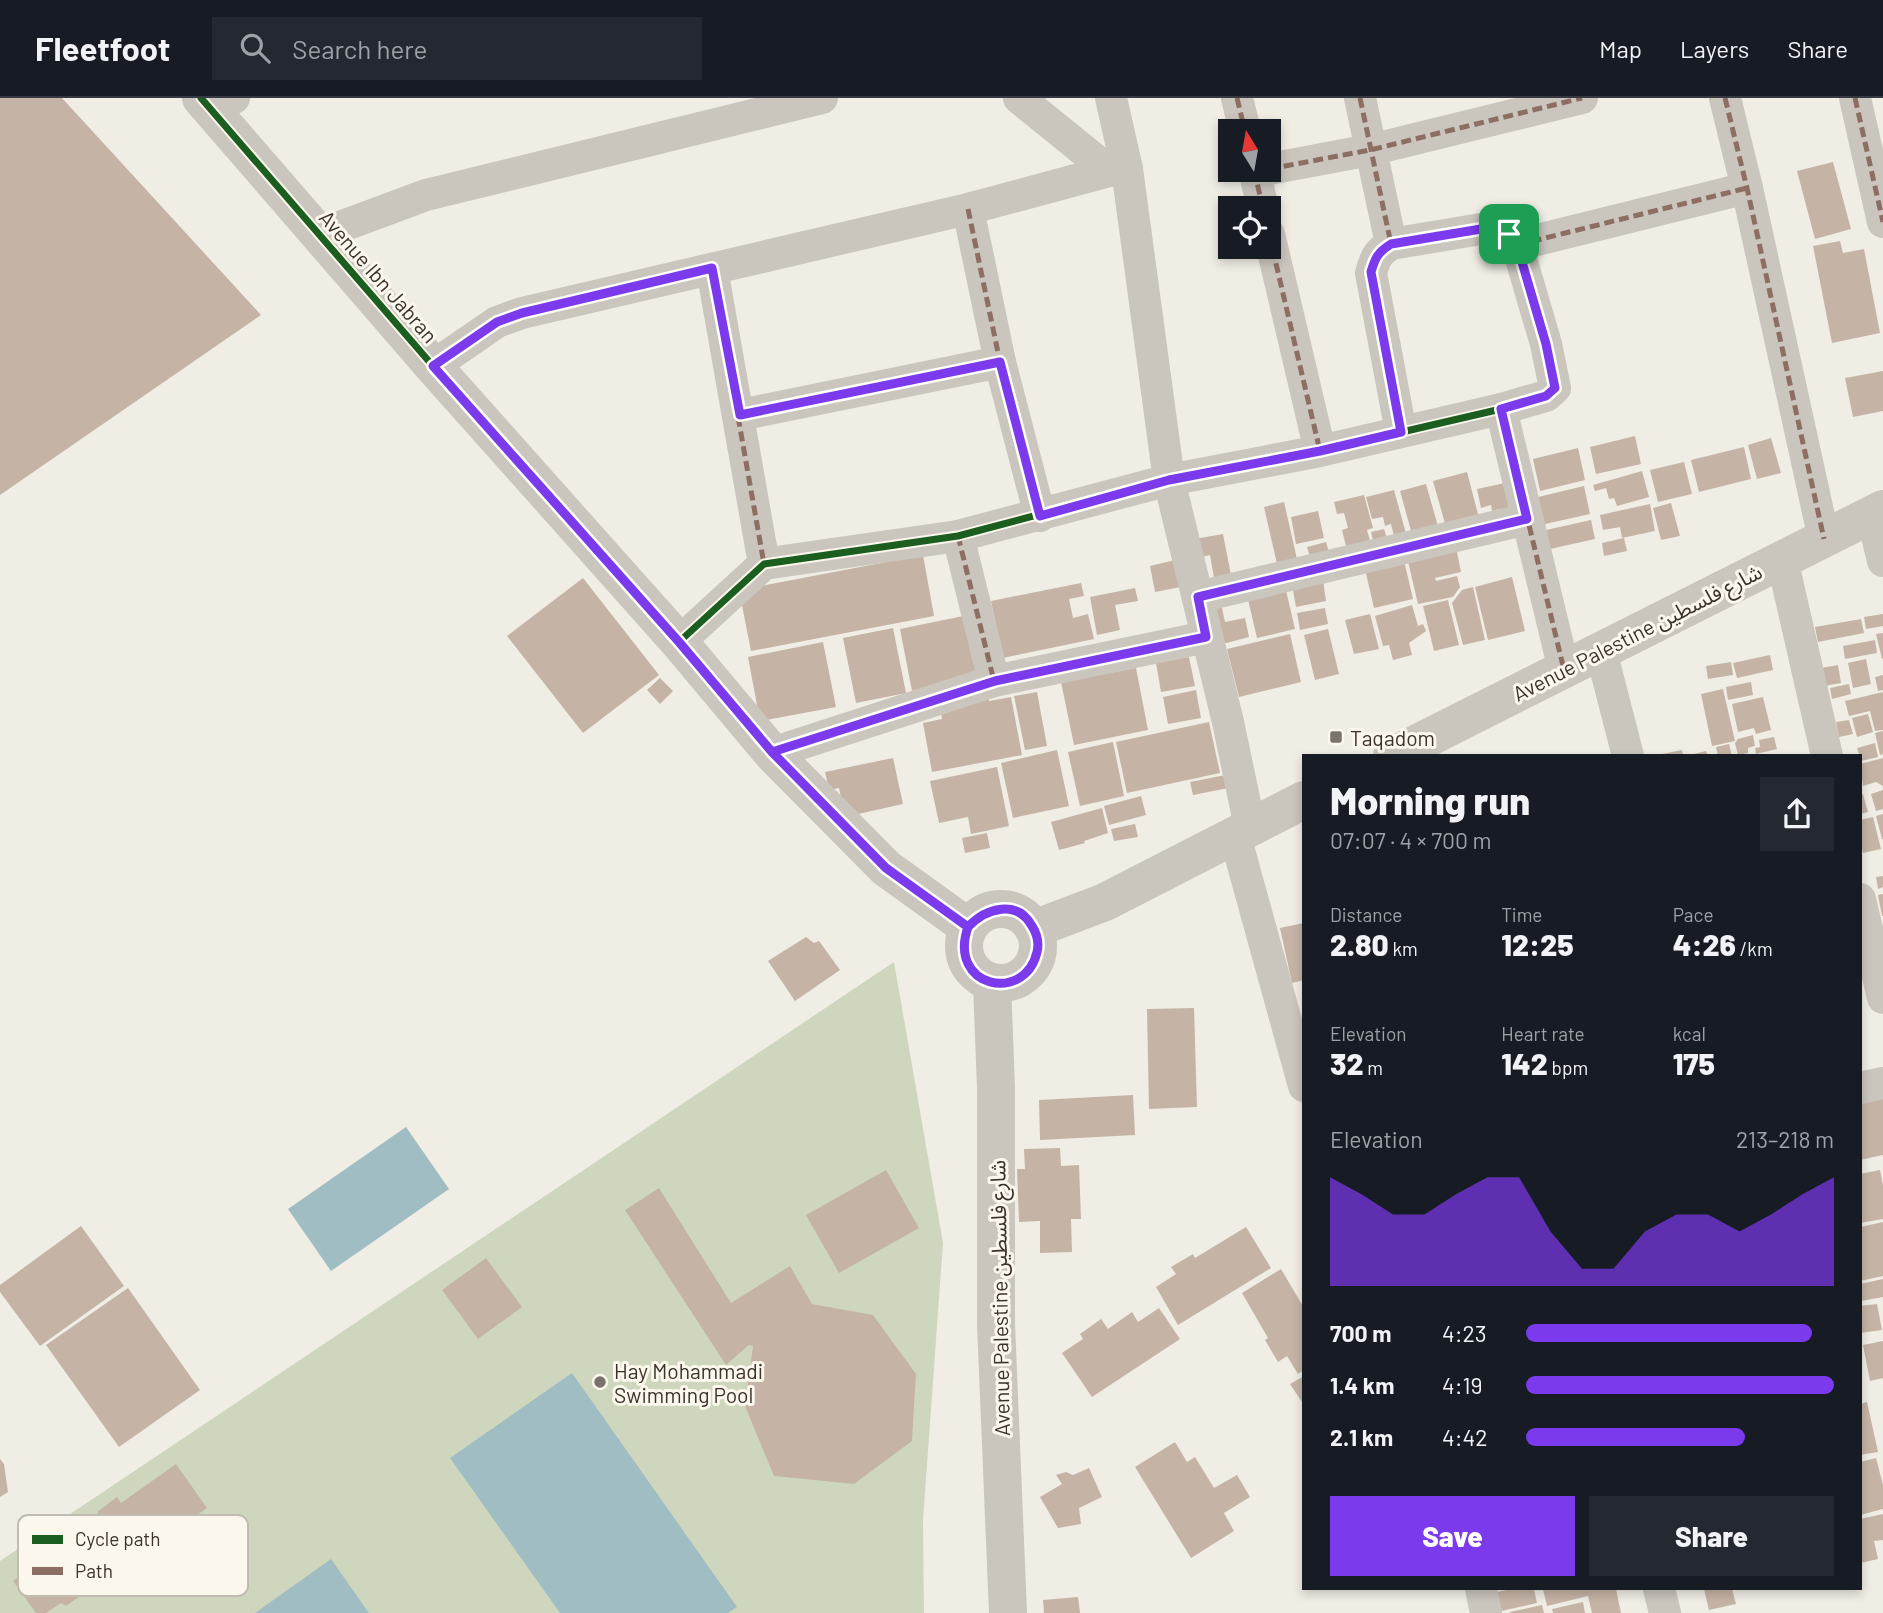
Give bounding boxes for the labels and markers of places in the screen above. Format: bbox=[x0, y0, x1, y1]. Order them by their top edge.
pin bbox=[1479, 204, 1539, 264]
place label: Taqadom bbox=[1350, 725, 1435, 750]
marker: Taqadom bbox=[1328, 729, 1344, 745]
place label: Hay Mohammadi Swimming Pool bbox=[614, 1358, 763, 1407]
marker: Hay Mohammadi Swimming Pool bbox=[592, 1374, 608, 1390]

